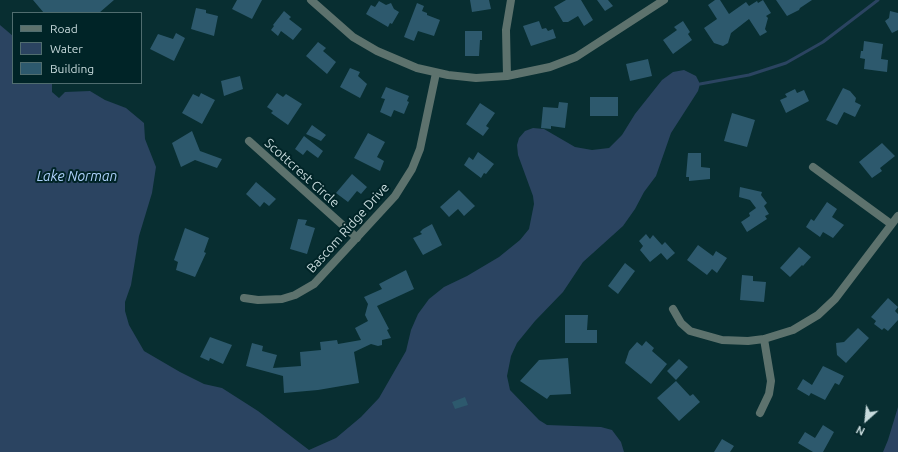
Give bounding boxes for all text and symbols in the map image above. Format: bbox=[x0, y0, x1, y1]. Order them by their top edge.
legend bbox=[12, 12, 142, 84]
text: Road bbox=[50, 22, 78, 35]
text: Water bbox=[50, 42, 83, 55]
text: Building bbox=[50, 62, 94, 75]
street label: Scottcrest Circle bbox=[261, 135, 343, 211]
water label: Lake Norman bbox=[37, 168, 117, 184]
street label: Bascom Ridge Drive bbox=[304, 180, 392, 276]
north arrow bbox=[846, 400, 886, 440]
text: N bbox=[854, 423, 867, 438]

